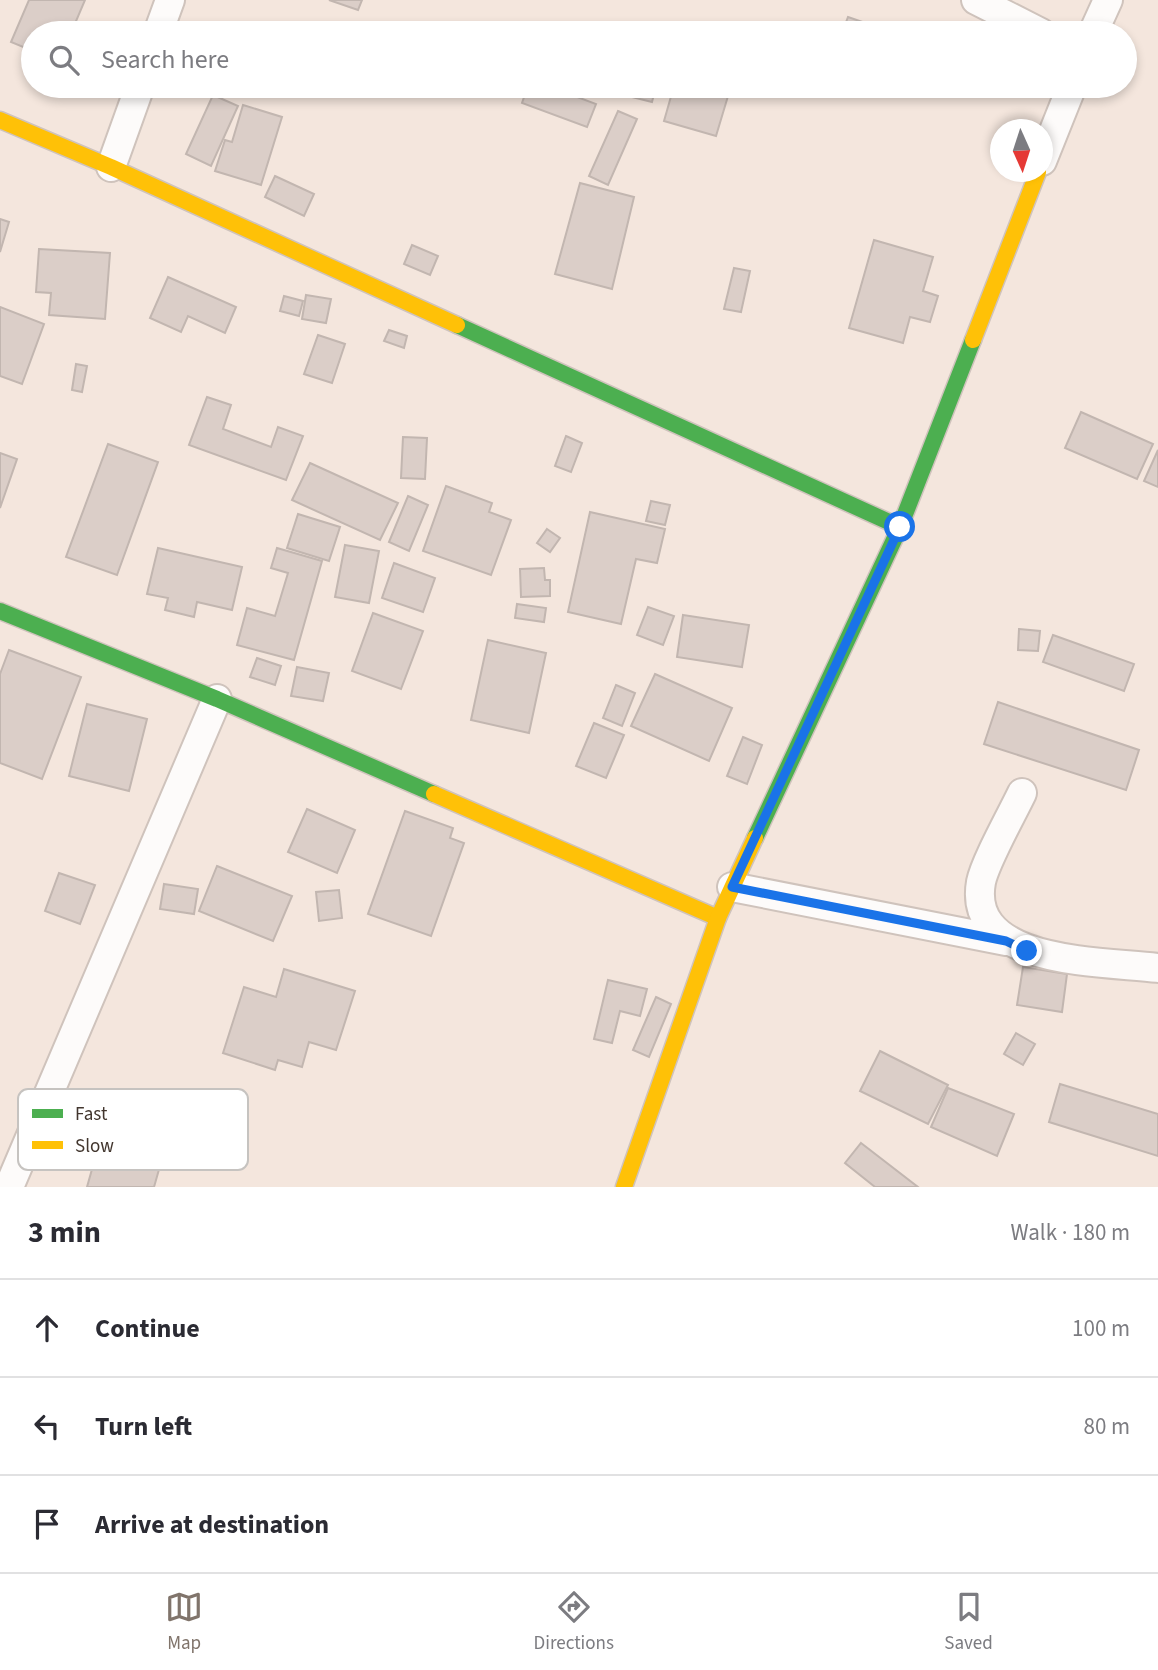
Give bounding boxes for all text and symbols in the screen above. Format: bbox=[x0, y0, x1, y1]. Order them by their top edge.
search box bbox=[21, 21, 1137, 98]
icon: search bbox=[45, 41, 83, 79]
text: Search here bbox=[101, 41, 229, 78]
north arrow bbox=[990, 119, 1053, 182]
route start bbox=[884, 511, 915, 542]
route end bbox=[1011, 935, 1042, 966]
legend bbox=[18, 1089, 248, 1170]
text: Fast bbox=[75, 1101, 108, 1128]
text: Slow bbox=[75, 1133, 114, 1160]
text: 3 min bbox=[28, 1211, 101, 1254]
text: Walk · 180 m bbox=[1011, 1216, 1130, 1249]
icon: ahead bbox=[28, 1309, 66, 1347]
text: Continue bbox=[95, 1310, 200, 1347]
text: 100 m bbox=[1072, 1312, 1130, 1345]
icon: left bbox=[28, 1407, 66, 1445]
text: Turn left bbox=[95, 1408, 192, 1445]
text: 80 m bbox=[1083, 1410, 1130, 1443]
icon: arrive bbox=[28, 1505, 66, 1543]
text: Arrive at destination bbox=[95, 1506, 329, 1543]
tab: Map bbox=[165, 1588, 203, 1657]
tab: Directions bbox=[534, 1588, 614, 1657]
tab: Saved bbox=[944, 1588, 993, 1657]

